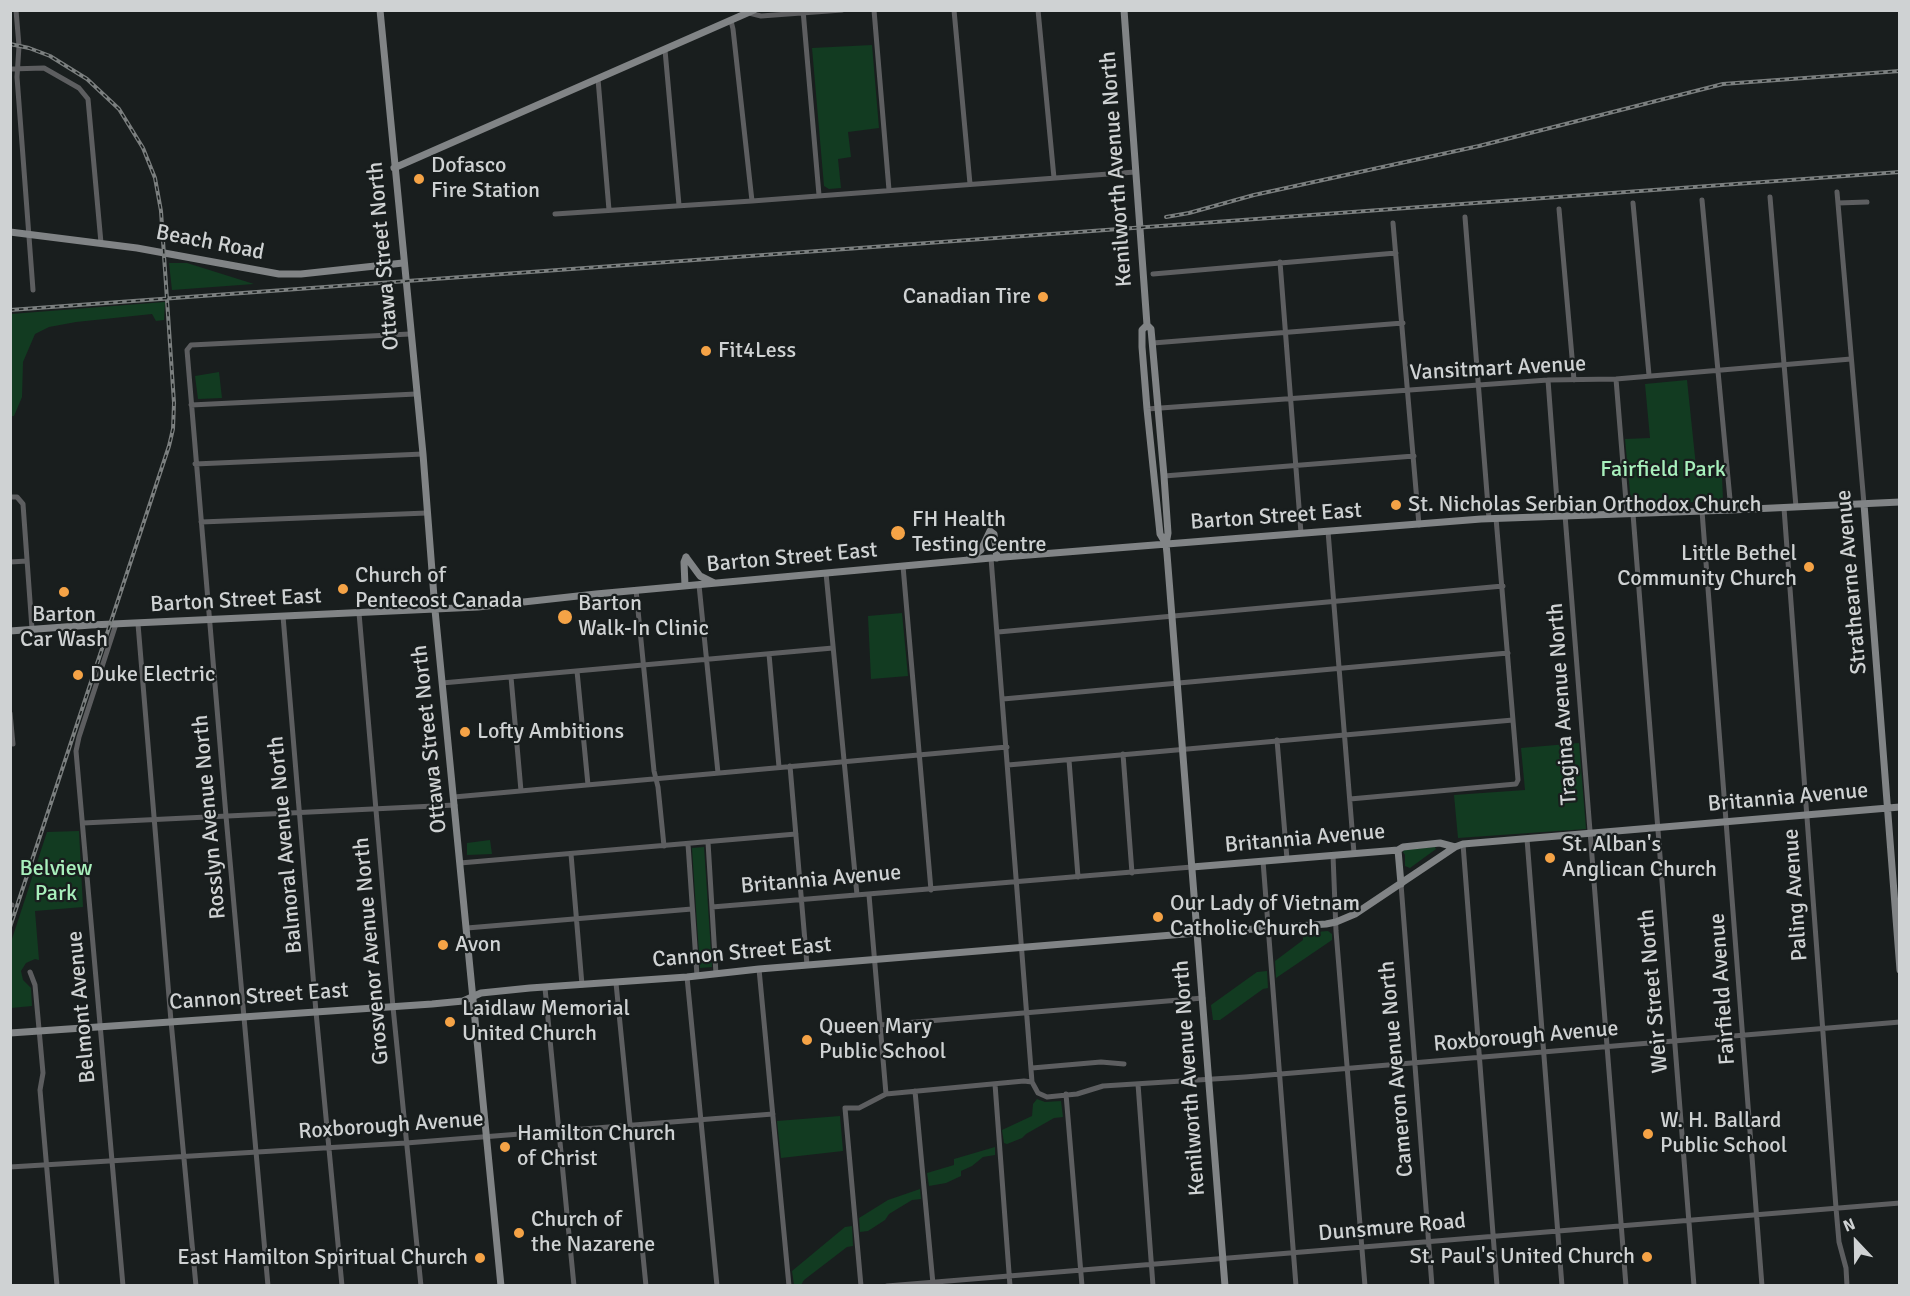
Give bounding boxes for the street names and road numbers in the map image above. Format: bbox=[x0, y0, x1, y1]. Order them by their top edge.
street label: Kenilworth Avenue North bbox=[1096, 50, 1138, 288]
street label: Ottawa Street North bbox=[363, 161, 405, 351]
street label: Beach Road bbox=[154, 220, 266, 266]
street label: Vansitmart Avenue bbox=[1409, 351, 1587, 387]
street label: Strathearne Avenue bbox=[1831, 489, 1873, 675]
street label: Barton Street East bbox=[1189, 498, 1363, 536]
street label: Barton Street East bbox=[705, 537, 879, 579]
street label: Barton Street East bbox=[150, 583, 322, 619]
street label: Tragina Avenue North bbox=[1543, 602, 1583, 806]
street label: Ottawa Street North bbox=[407, 644, 453, 834]
street label: Rosslyn Avenue North bbox=[188, 714, 232, 920]
street label: Balmoral Avenue North bbox=[263, 735, 309, 955]
street label: Britannia Avenue bbox=[1707, 778, 1869, 818]
street label: Britannia Avenue bbox=[1224, 819, 1386, 859]
street label: Paling Avenue bbox=[1778, 828, 1814, 962]
street label: Grosvenor Avenue North bbox=[349, 836, 395, 1066]
street label: Britannia Avenue bbox=[740, 860, 902, 900]
street label: Weir Street North bbox=[1634, 908, 1674, 1074]
street label: Fairfield Avenue bbox=[1705, 912, 1741, 1066]
street label: Belmont Avenue bbox=[62, 930, 102, 1084]
street label: Cannon Street East bbox=[651, 932, 833, 974]
street label: Kenilworth Avenue North bbox=[1169, 959, 1211, 1197]
street label: Cameron Avenue North bbox=[1374, 960, 1420, 1178]
street label: Cannon Street East bbox=[169, 978, 349, 1016]
street label: Roxborough Avenue bbox=[1432, 1016, 1620, 1058]
street label: Roxborough Avenue bbox=[298, 1106, 484, 1146]
street label: Dunsmure Road bbox=[1317, 1208, 1467, 1248]

